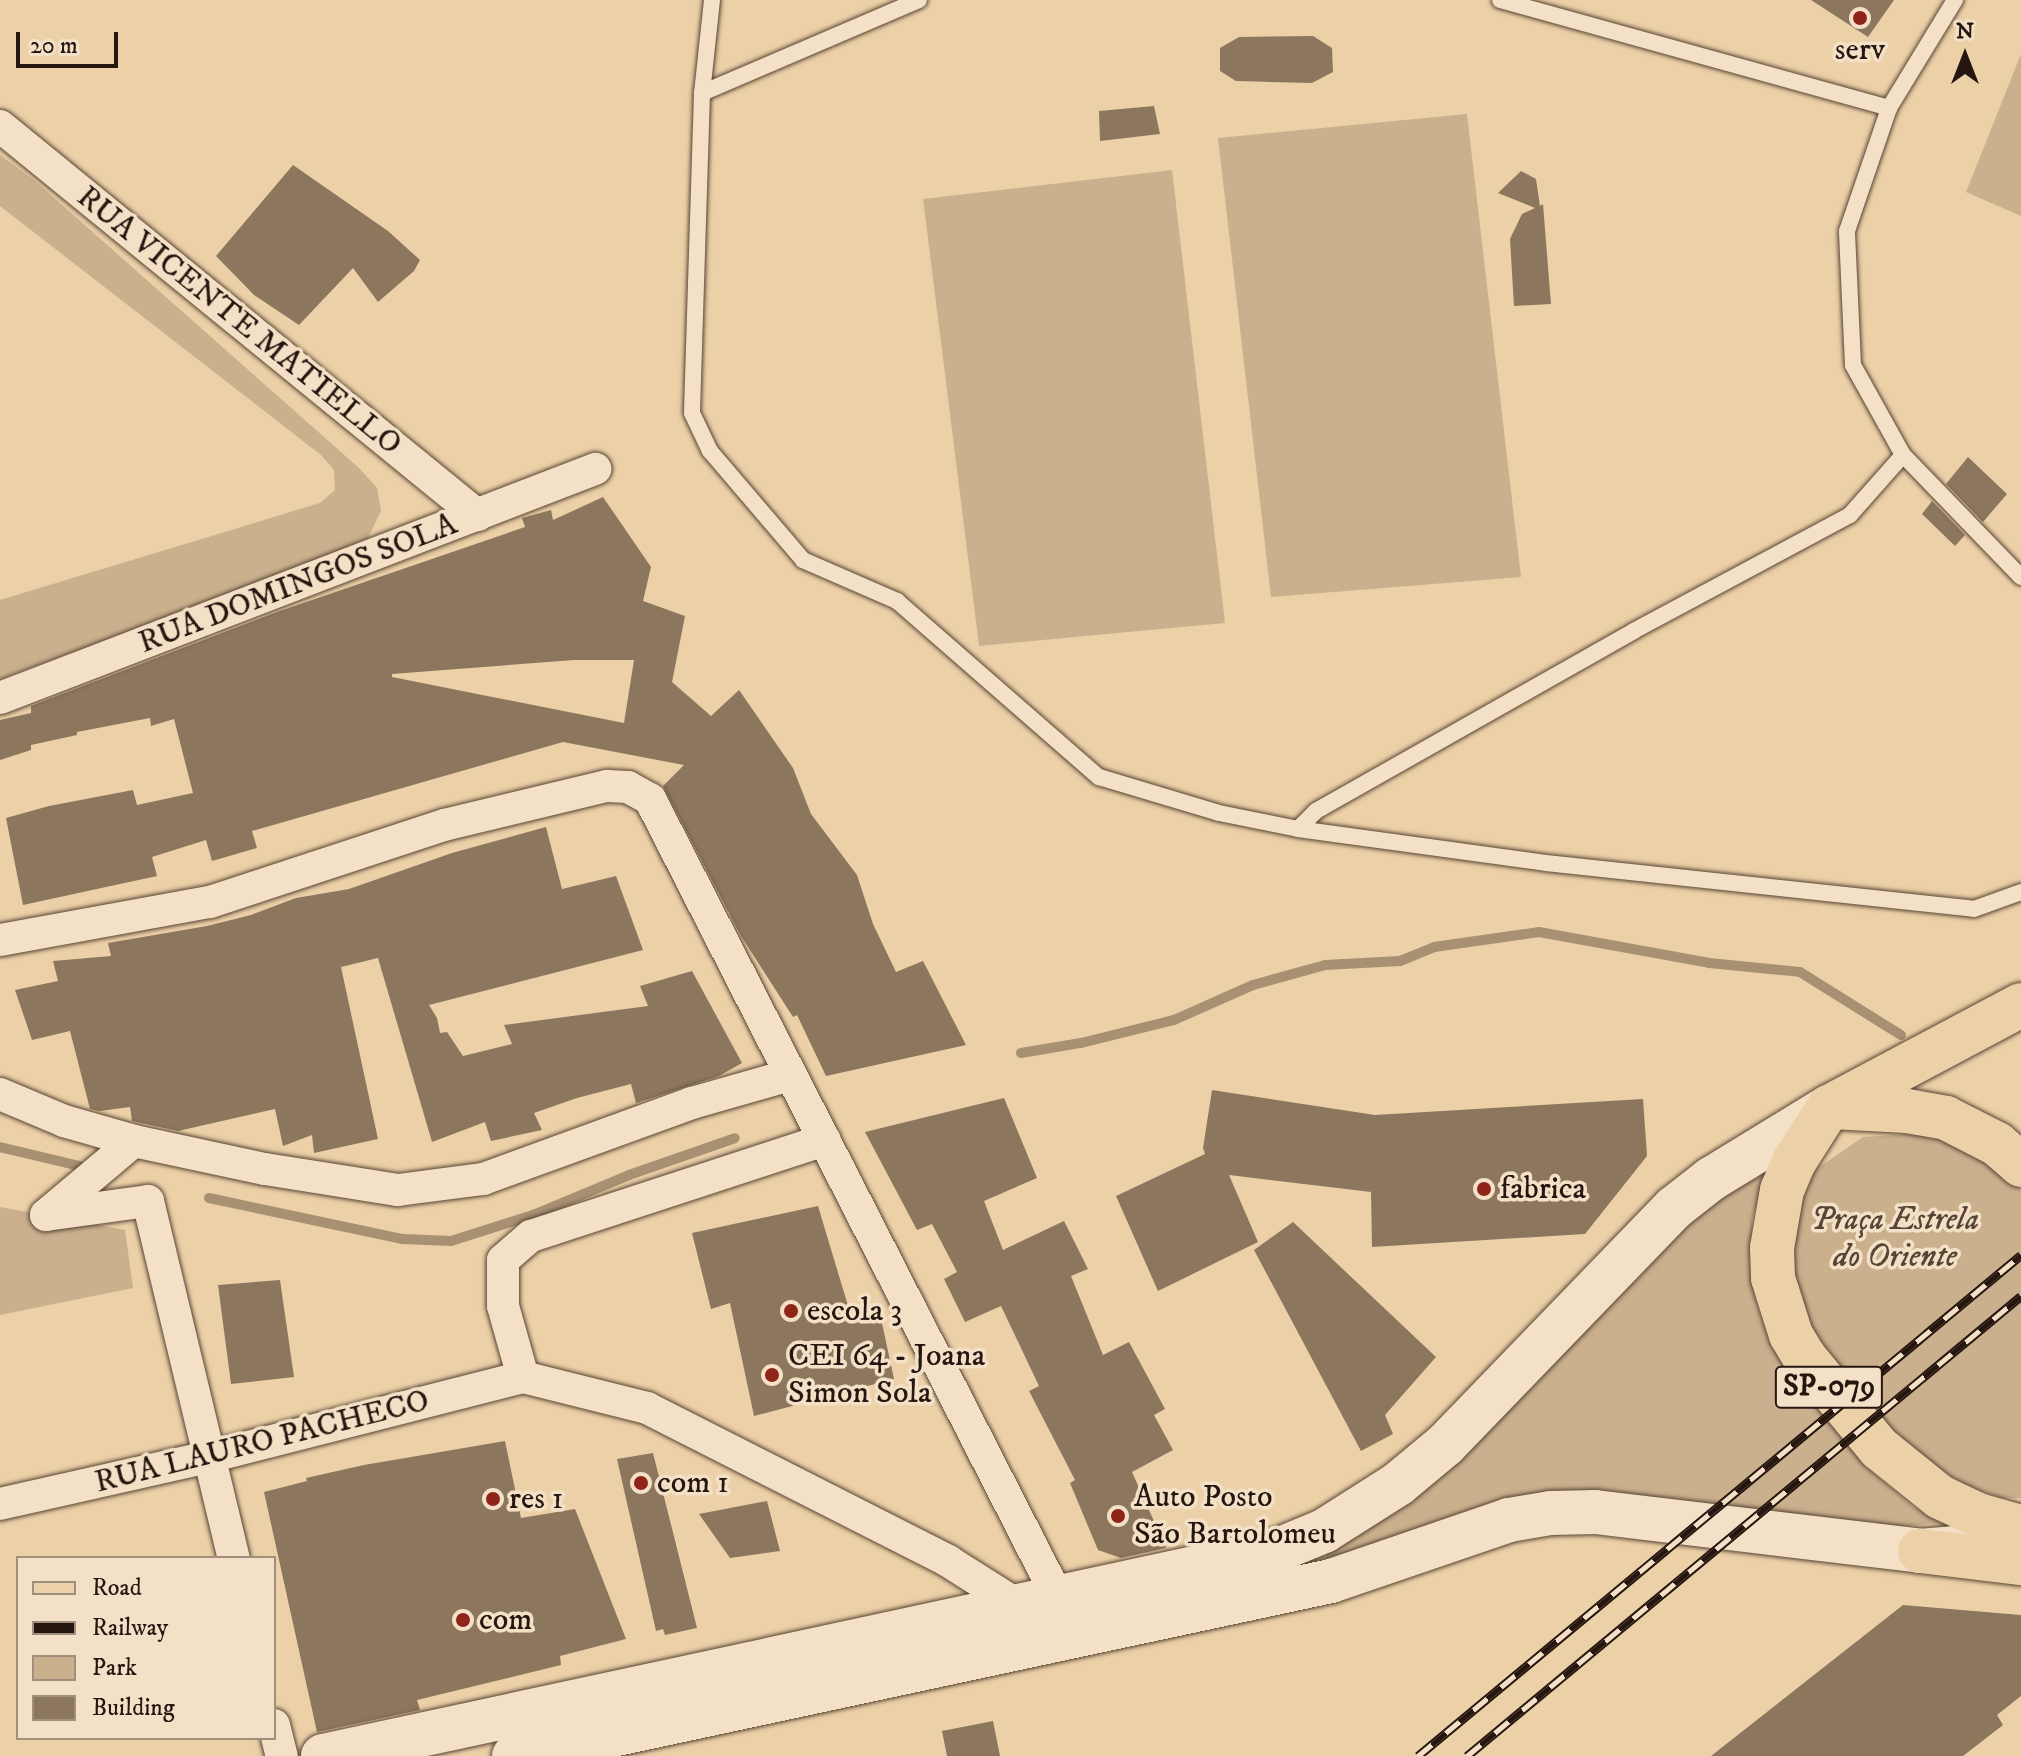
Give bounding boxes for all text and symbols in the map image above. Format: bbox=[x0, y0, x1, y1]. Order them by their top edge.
marker: serv bbox=[1851, 9, 1869, 27]
scale bar bbox=[20, 16, 122, 66]
north arrow bbox=[1925, 16, 2005, 96]
text: N bbox=[1956, 18, 1974, 45]
text: 20 m bbox=[30, 31, 78, 61]
place label: serv bbox=[1835, 31, 1885, 69]
street label: RUA VICENTE MATIELLO bbox=[69, 178, 409, 464]
street label: RUA DOMINGOS SOLA bbox=[133, 505, 463, 663]
place label: fabrica bbox=[1500, 1170, 1586, 1208]
marker: fabrica bbox=[1475, 1180, 1493, 1198]
park label: Praça Estrela do Oriente bbox=[1811, 1202, 1979, 1277]
place label: escola 3 bbox=[807, 1292, 902, 1330]
marker: escola 3 bbox=[782, 1302, 800, 1320]
place label: CEI 64 - Joana Simon Sola bbox=[788, 1338, 985, 1413]
road number: SP-079 bbox=[1773, 1361, 1885, 1413]
marker: CEI 64 - Joana Simon Sola bbox=[763, 1366, 781, 1384]
street label: RUA LAURO PACHECO bbox=[91, 1382, 433, 1502]
place label: com 1 bbox=[657, 1464, 729, 1502]
marker: com 1 bbox=[632, 1474, 650, 1492]
place label: Auto Posto São Bartolomeu bbox=[1134, 1479, 1336, 1554]
place label: res 1 bbox=[509, 1480, 563, 1518]
marker: res 1 bbox=[484, 1490, 502, 1508]
marker: Auto Posto São Bartolomeu bbox=[1109, 1507, 1127, 1525]
legend bbox=[16, 1556, 276, 1740]
text: Road bbox=[92, 1573, 142, 1603]
place label: com bbox=[479, 1601, 532, 1639]
marker: com bbox=[454, 1611, 472, 1629]
text: Railway bbox=[92, 1613, 168, 1643]
text: Park bbox=[92, 1653, 137, 1683]
text: Building bbox=[92, 1693, 175, 1723]

